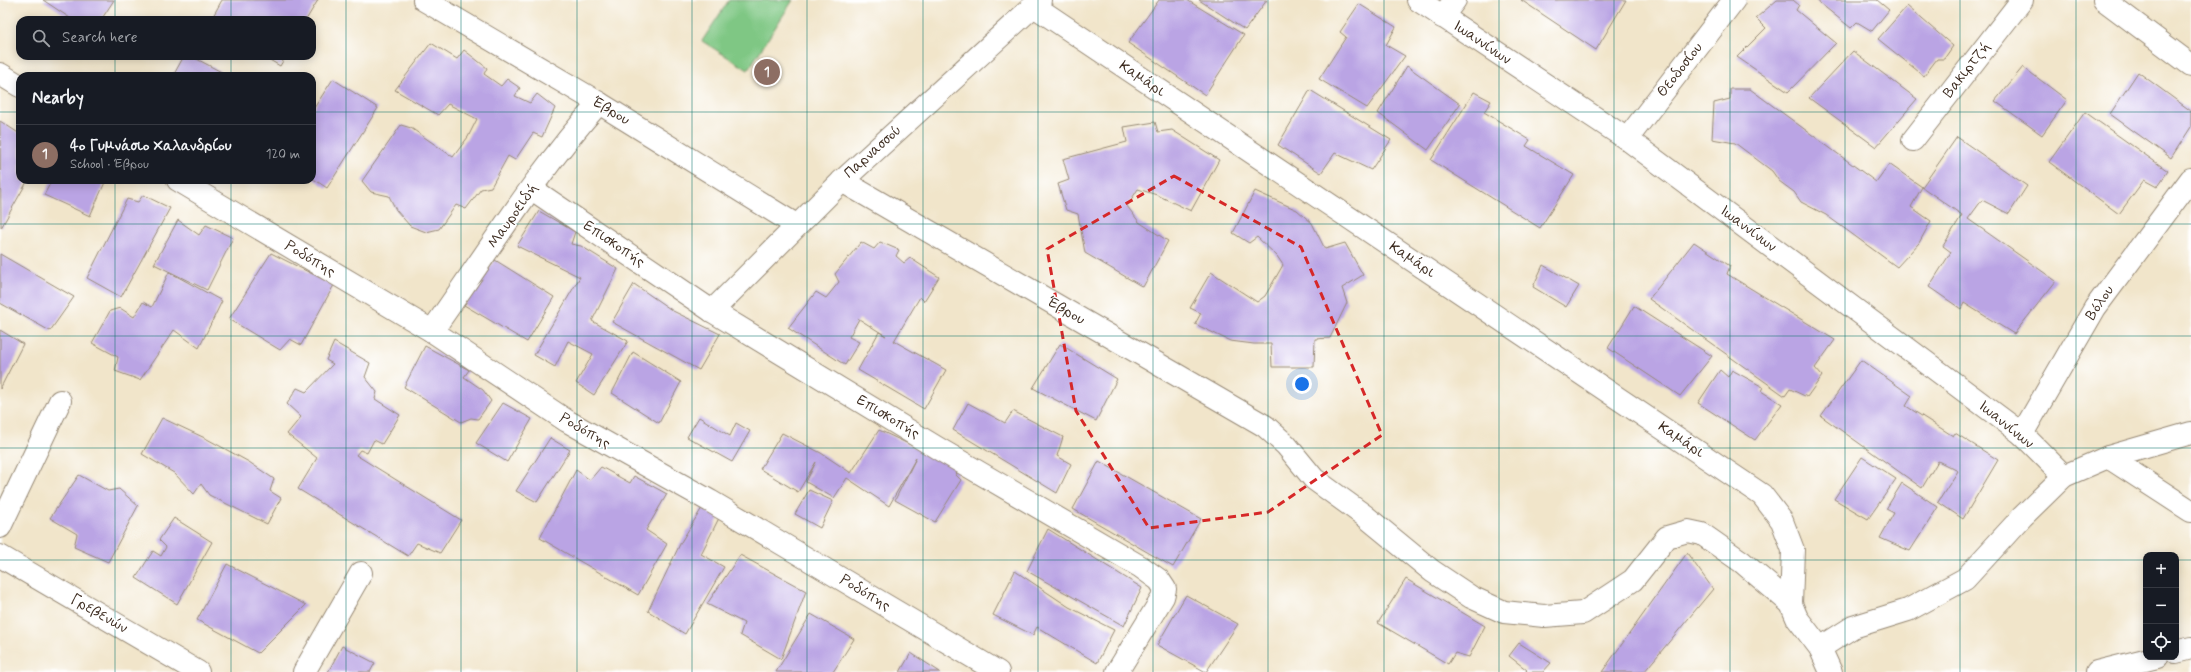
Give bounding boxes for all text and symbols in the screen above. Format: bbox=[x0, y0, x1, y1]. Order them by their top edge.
search box bbox=[16, 16, 316, 60]
street label: Ιωαννίνων bbox=[1449, 16, 1515, 70]
icon: search bbox=[30, 27, 52, 49]
text: Search here bbox=[62, 28, 138, 48]
street label: Θεοδοσίου bbox=[1652, 38, 1708, 101]
street label: Βακιρτζή bbox=[1939, 38, 1995, 102]
street label: Καμάρι bbox=[1115, 56, 1169, 102]
pin: 1 bbox=[754, 57, 780, 87]
text: Nearby bbox=[32, 87, 84, 109]
street label: Έβρου bbox=[588, 92, 634, 130]
street label: Παρνασσού bbox=[840, 121, 906, 183]
text: 4ο Γυμνάσιο Χαλανδρίου bbox=[70, 136, 231, 156]
text: 1 bbox=[42, 146, 48, 163]
text: 120 m bbox=[266, 146, 300, 163]
text: School · Έβρου bbox=[70, 156, 149, 173]
street label: Μαυροειδή bbox=[483, 179, 543, 252]
street label: Ιωαννίνων bbox=[1716, 201, 1781, 257]
street label: Επισκοπής bbox=[579, 216, 649, 272]
street label: Ροδόπης bbox=[281, 236, 340, 282]
street label: Καμάρι bbox=[1385, 237, 1439, 283]
street label: Βόλου bbox=[2081, 281, 2119, 324]
street label: Έβρου bbox=[1043, 292, 1089, 330]
your location bbox=[1292, 374, 1312, 394]
street label: Επισκοπής bbox=[853, 390, 924, 444]
street label: Ιωαννίνων bbox=[1974, 396, 2038, 454]
street label: Ροδόπης bbox=[556, 408, 615, 454]
street label: Καμάρι bbox=[1654, 417, 1708, 463]
map controls bbox=[2143, 552, 2179, 660]
button: + bbox=[2143, 552, 2179, 588]
street label: Ροδόπης bbox=[836, 570, 895, 616]
button: − bbox=[2143, 588, 2179, 624]
street label: Γρεβενών bbox=[67, 590, 132, 639]
button: locate bbox=[2143, 624, 2179, 660]

